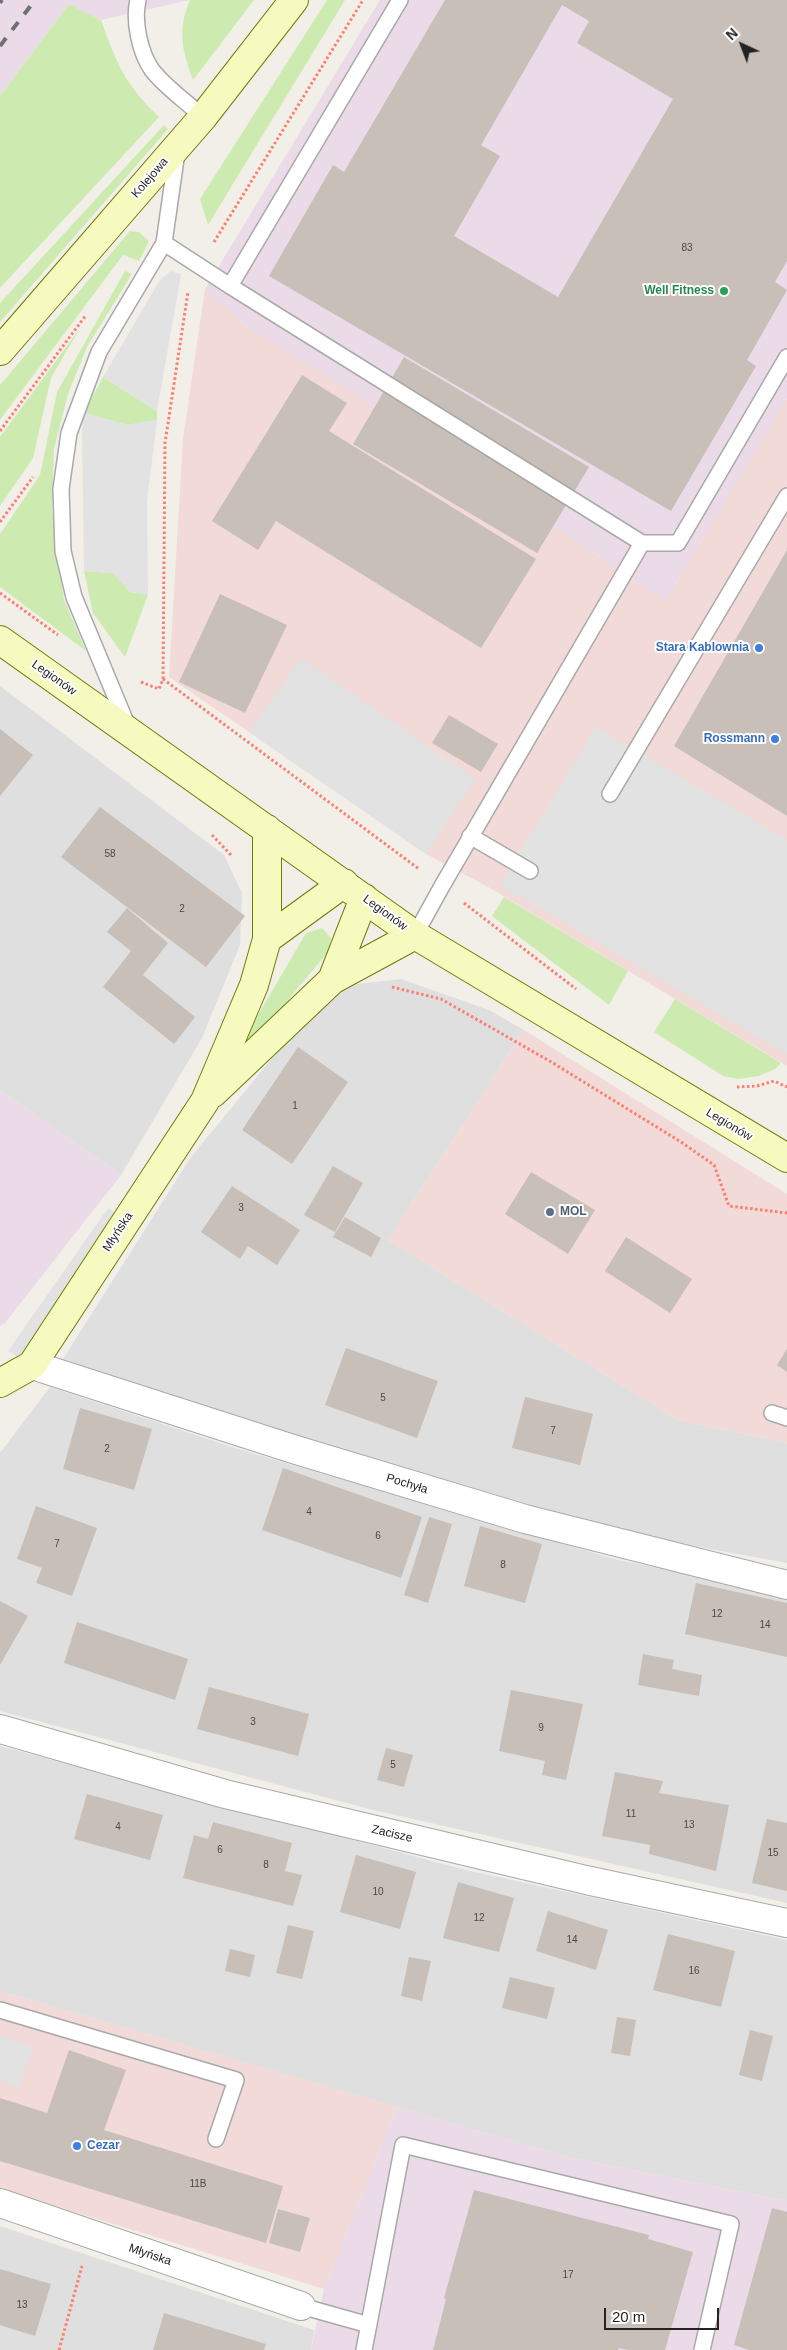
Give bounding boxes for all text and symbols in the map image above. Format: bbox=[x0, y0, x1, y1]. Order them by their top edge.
north arrow bbox=[717, 20, 767, 70]
text: N bbox=[723, 25, 741, 43]
street label: Kolejowa bbox=[129, 155, 171, 201]
house number: 83 bbox=[681, 242, 693, 254]
place label: Well Fitness bbox=[644, 284, 714, 298]
marker: Well Fitness bbox=[718, 285, 730, 297]
place label: Stara Kablownia bbox=[656, 641, 749, 655]
marker: Stara Kablownia bbox=[753, 642, 765, 654]
street label: Legionów bbox=[29, 657, 79, 699]
place label: Rossmann bbox=[704, 732, 765, 746]
marker: Rossmann bbox=[769, 733, 781, 745]
house number: 58 bbox=[104, 848, 116, 860]
street label: Legionów bbox=[360, 892, 410, 934]
house number: 2 bbox=[179, 903, 185, 915]
house number: 1 bbox=[292, 1100, 298, 1112]
street label: Legionów bbox=[703, 1106, 755, 1144]
house number: 3 bbox=[238, 1202, 244, 1214]
place label: MOL bbox=[560, 1205, 587, 1219]
marker: MOL bbox=[544, 1206, 556, 1218]
street label: Młyńska bbox=[100, 1210, 136, 1254]
house number: 5 bbox=[380, 1392, 386, 1404]
house number: 7 bbox=[550, 1425, 556, 1437]
house number: 2 bbox=[104, 1443, 110, 1455]
street label: Pochyła bbox=[384, 1471, 430, 1497]
house number: 4 bbox=[306, 1506, 312, 1518]
house number: 6 bbox=[375, 1530, 381, 1542]
house number: 7 bbox=[54, 1538, 60, 1550]
house number: 8 bbox=[500, 1559, 506, 1571]
house number: 12 bbox=[711, 1608, 723, 1620]
house number: 14 bbox=[759, 1619, 771, 1631]
house number: 3 bbox=[250, 1716, 256, 1728]
house number: 9 bbox=[538, 1722, 544, 1734]
house number: 5 bbox=[390, 1759, 396, 1771]
house number: 11 bbox=[626, 1808, 636, 1820]
house number: 13 bbox=[683, 1819, 695, 1831]
house number: 4 bbox=[115, 1821, 121, 1833]
street label: Zacisze bbox=[370, 1822, 414, 1846]
house number: 6 bbox=[217, 1844, 223, 1856]
house number: 15 bbox=[767, 1847, 779, 1859]
house number: 8 bbox=[263, 1859, 269, 1871]
house number: 10 bbox=[372, 1886, 384, 1898]
house number: 12 bbox=[473, 1912, 485, 1924]
house number: 14 bbox=[566, 1934, 578, 1946]
house number: 16 bbox=[688, 1965, 700, 1977]
place label: Cezar bbox=[87, 2139, 120, 2153]
marker: Cezar bbox=[71, 2140, 83, 2152]
house number: 11B bbox=[189, 2178, 207, 2190]
street label: Młyńska bbox=[127, 2241, 173, 2269]
house number: 17 bbox=[562, 2269, 574, 2281]
scale bar bbox=[607, 2298, 722, 2330]
house number: 13 bbox=[16, 2299, 28, 2311]
text: 20 m bbox=[612, 2308, 645, 2325]

